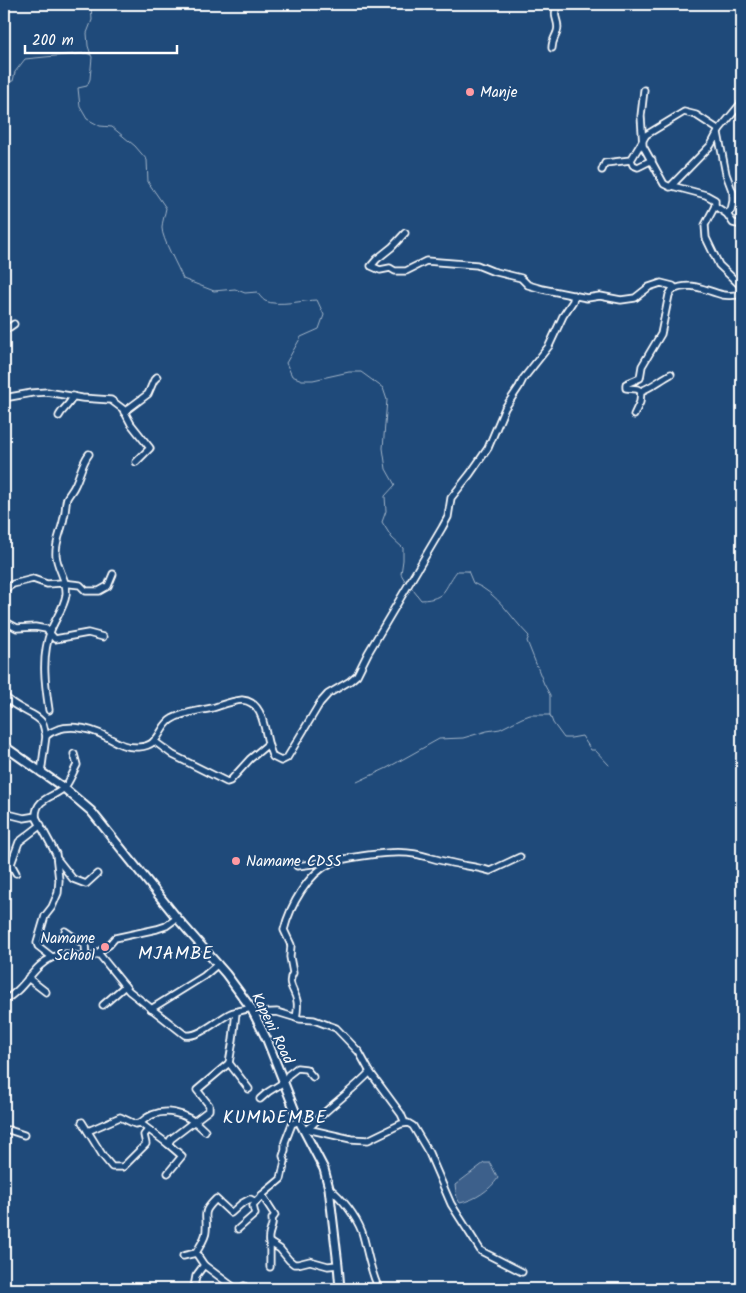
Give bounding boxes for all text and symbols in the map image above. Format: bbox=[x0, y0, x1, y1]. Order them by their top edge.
scale bar bbox=[25, 22, 178, 54]
text: 200 m bbox=[32, 29, 74, 53]
place label: Manje bbox=[480, 81, 518, 105]
marker: Manje bbox=[464, 86, 476, 98]
place label: Namame CDSS bbox=[246, 850, 341, 874]
marker: Namame CDSS bbox=[230, 855, 242, 867]
place label: Namame School bbox=[40, 927, 95, 968]
district label: MJAMBE bbox=[138, 940, 214, 969]
marker: Namame School bbox=[99, 941, 111, 953]
street label: Kapeni Road bbox=[244, 988, 300, 1069]
district label: KUMWEMBE bbox=[223, 1104, 327, 1133]

